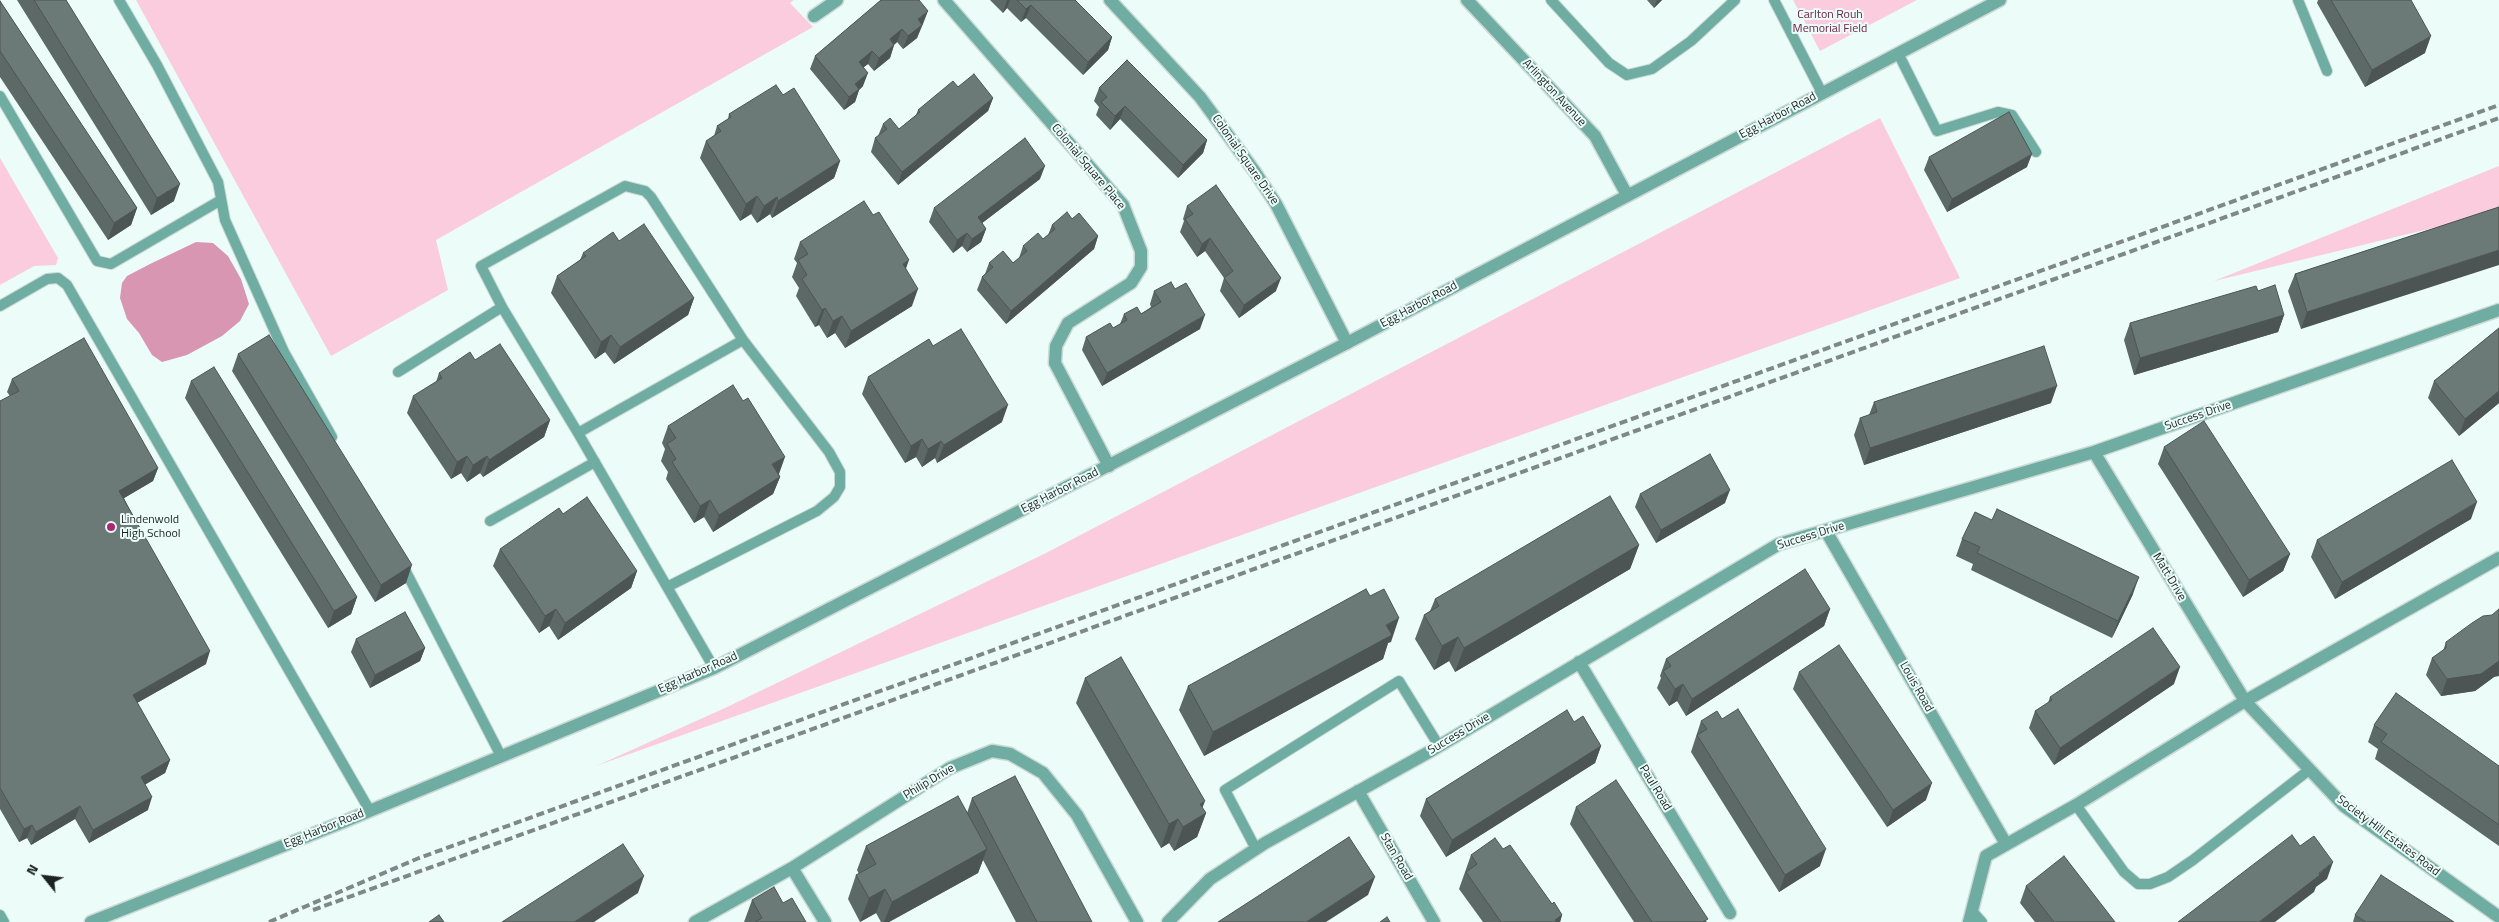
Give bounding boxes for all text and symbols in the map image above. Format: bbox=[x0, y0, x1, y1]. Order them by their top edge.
park label: Carlton Rouh Memorial Field bbox=[1793, 8, 1867, 36]
street label: Arlington Avenue bbox=[1519, 56, 1589, 130]
street label: Egg Harbor Road bbox=[1737, 90, 1819, 142]
street label: Colonial Square Drive bbox=[1209, 112, 1281, 208]
street label: Colonial Square Place bbox=[1048, 121, 1128, 213]
street label: Egg Harbor Road bbox=[1378, 279, 1460, 331]
street label: Success Drive bbox=[2163, 398, 2233, 434]
street label: Egg Harbor Road bbox=[1019, 465, 1101, 517]
place label: Lindenwold High School bbox=[121, 513, 181, 541]
street label: Success Drive bbox=[1776, 519, 1846, 553]
marker: Lindenwold High School bbox=[105, 521, 117, 533]
street label: Matt Drive bbox=[2149, 550, 2189, 604]
street label: Egg Harbor Road bbox=[656, 649, 740, 697]
street label: Louis Road bbox=[1896, 659, 1936, 715]
street label: Success Drive bbox=[1426, 710, 1492, 758]
street label: Philip Drive bbox=[901, 761, 957, 803]
street label: Paul Road bbox=[1636, 763, 1674, 813]
street label: Society Hill Estates Road bbox=[2334, 793, 2442, 879]
street label: Egg Harbor Road bbox=[282, 806, 366, 852]
street label: Stan Road bbox=[1377, 831, 1415, 883]
north arrow bbox=[20, 852, 70, 902]
text: N bbox=[20, 860, 43, 879]

